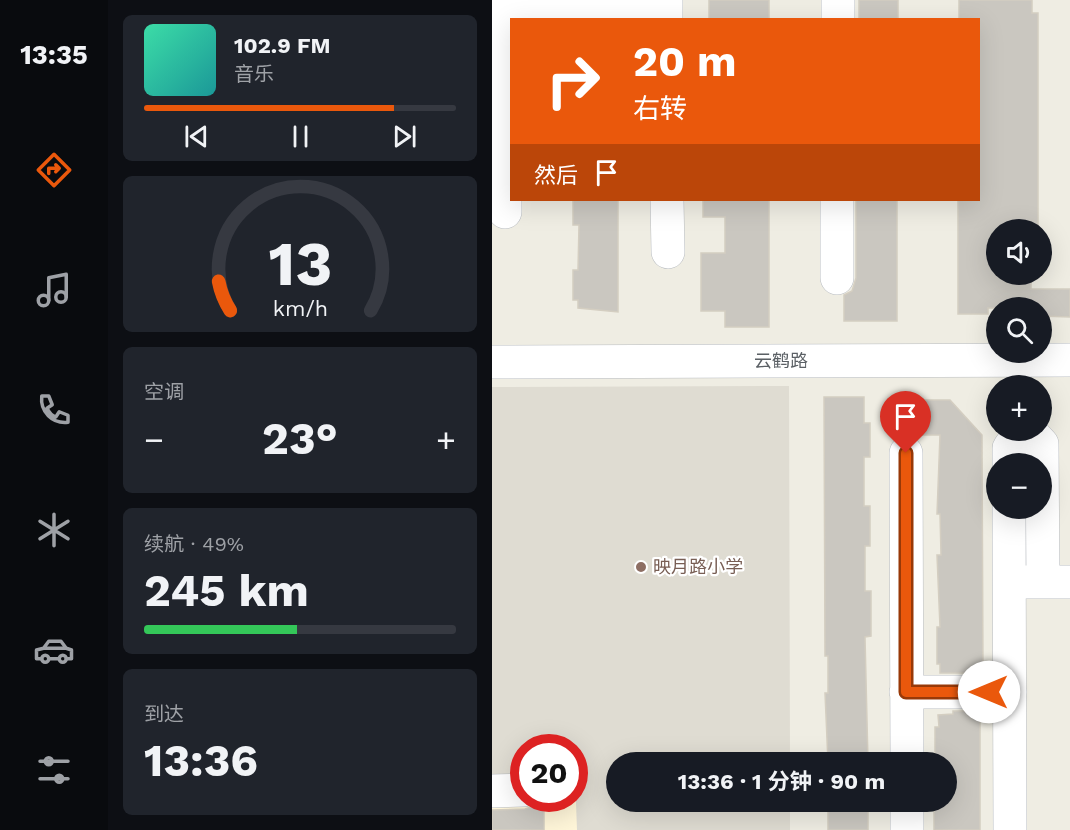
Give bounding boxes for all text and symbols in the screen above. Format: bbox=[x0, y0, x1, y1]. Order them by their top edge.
text: 102.9 FM bbox=[234, 33, 330, 58]
text: 20 m bbox=[633, 37, 737, 86]
text: 13:35 bbox=[20, 39, 88, 71]
icon: right bbox=[534, 42, 612, 120]
text: 音乐 bbox=[234, 62, 274, 86]
text: 右转 bbox=[633, 93, 687, 125]
icon: previous bbox=[180, 120, 213, 153]
icon: pause bbox=[284, 120, 317, 153]
icon: next bbox=[388, 120, 421, 153]
icon: directions bbox=[33, 149, 75, 191]
icon: arrive bbox=[590, 156, 623, 189]
text: 然后 bbox=[534, 163, 578, 188]
map controls bbox=[986, 219, 1052, 519]
button: sound bbox=[986, 219, 1052, 285]
text: 13 bbox=[268, 227, 332, 300]
icon: music bbox=[33, 269, 75, 311]
text: km/h bbox=[272, 296, 328, 321]
button: search bbox=[986, 297, 1052, 363]
street label: 云鹤路 bbox=[754, 350, 808, 371]
button: + bbox=[986, 375, 1052, 441]
text: 空调 bbox=[144, 380, 184, 404]
icon: phone bbox=[33, 389, 75, 431]
pin bbox=[880, 391, 931, 453]
icon: arrive bbox=[889, 400, 922, 433]
text: 23° bbox=[262, 412, 338, 465]
text: − bbox=[144, 420, 164, 459]
text: + bbox=[436, 420, 456, 459]
button: − bbox=[986, 453, 1052, 519]
icon: climate bbox=[33, 509, 75, 551]
text: 续航 · 49% bbox=[144, 532, 244, 556]
place label: 映月路小学 bbox=[653, 556, 743, 577]
marker: 映月路小学 bbox=[634, 560, 648, 574]
text: 245 km bbox=[144, 564, 309, 617]
icon: car bbox=[33, 629, 75, 671]
position arrow bbox=[957, 660, 1021, 724]
text: 到达 bbox=[144, 702, 184, 726]
text: 13:36 bbox=[144, 734, 258, 787]
speed limit sign: 20 bbox=[510, 734, 588, 812]
icon: filters bbox=[33, 749, 75, 791]
text: 13:36 · 1 分钟 · 90 m bbox=[678, 769, 885, 794]

